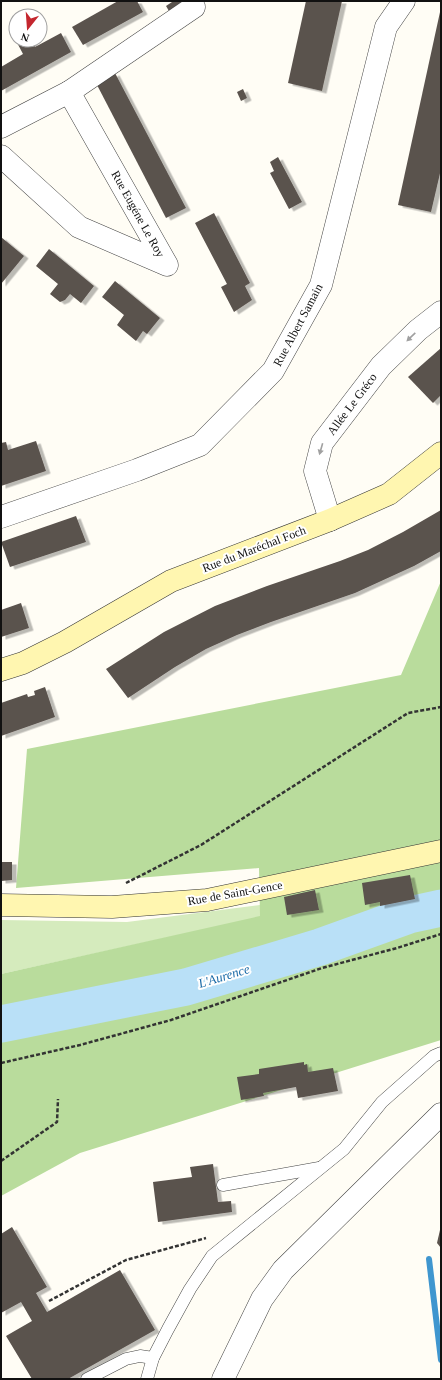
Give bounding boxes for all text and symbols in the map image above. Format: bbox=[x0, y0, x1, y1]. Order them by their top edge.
north arrow bbox=[8, 8, 48, 48]
text: N bbox=[19, 31, 31, 44]
street label: Rue Eugéne Le Roy bbox=[108, 168, 168, 260]
street label: Rue Albert Samain bbox=[270, 281, 326, 369]
one-way arrow bbox=[406, 332, 416, 342]
street label: Allée Le Gréco bbox=[324, 370, 380, 438]
one-way arrow bbox=[318, 443, 324, 455]
street label: Rue du Maréchal Foch bbox=[200, 523, 308, 575]
street label: Rue de Saint-Gence bbox=[187, 878, 283, 908]
water label: L'Aurence bbox=[196, 961, 252, 991]

